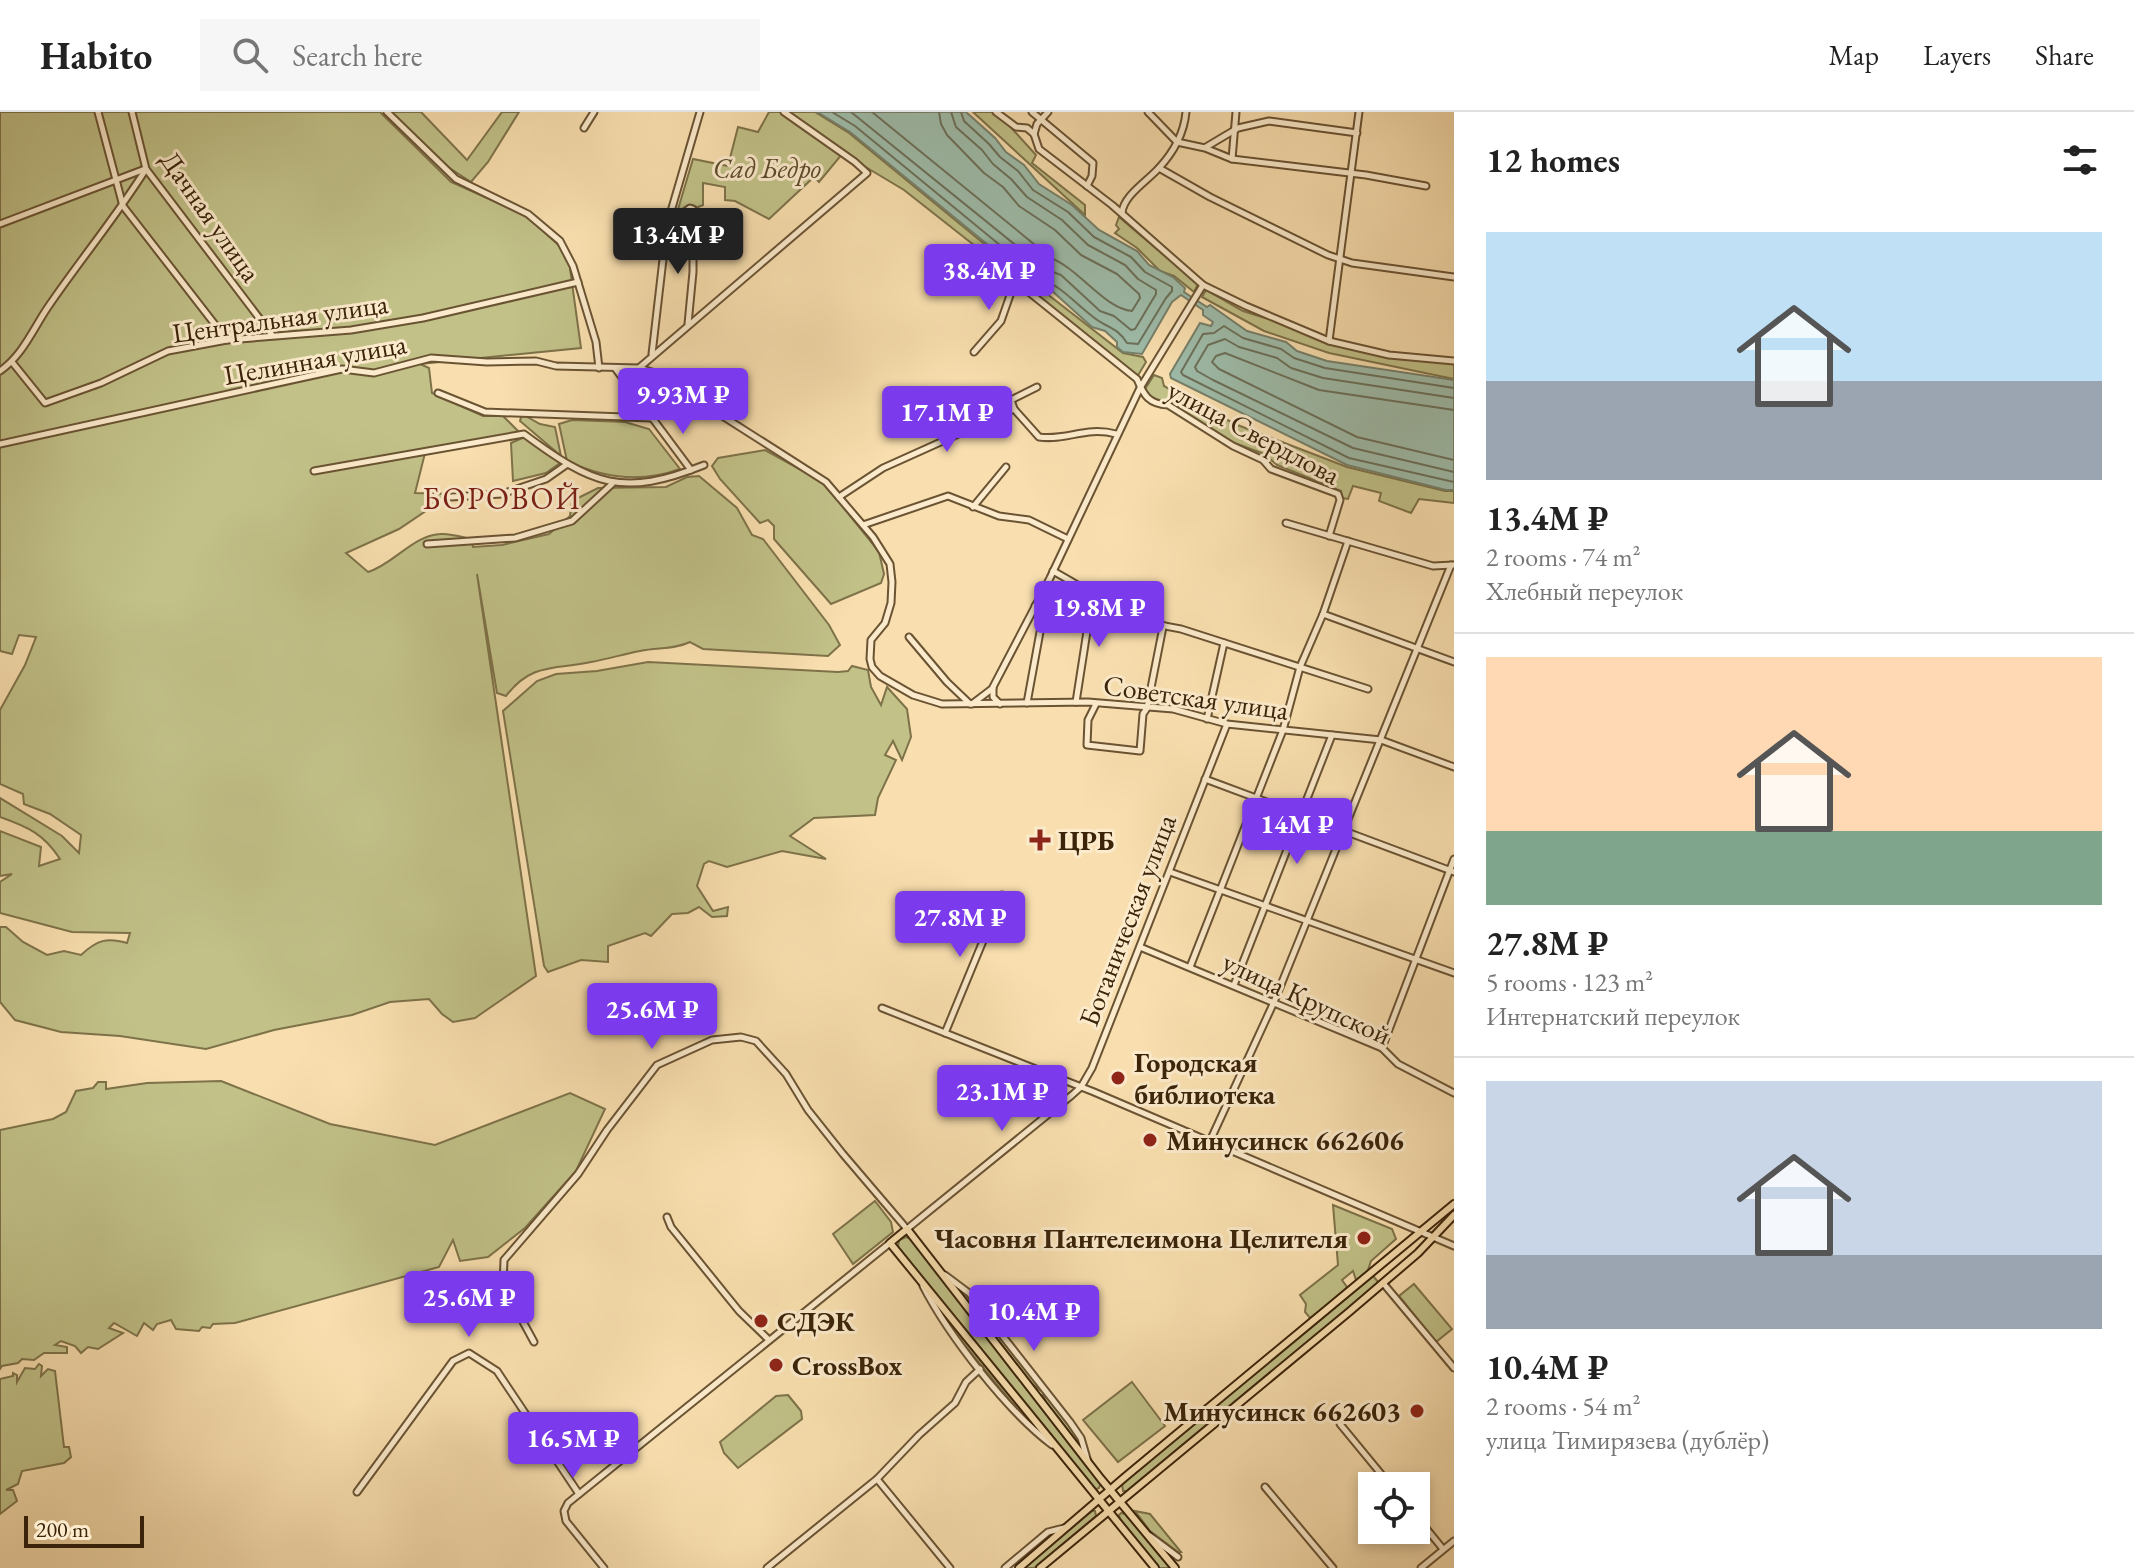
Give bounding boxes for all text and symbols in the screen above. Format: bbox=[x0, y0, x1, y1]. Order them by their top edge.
search box bbox=[200, 19, 760, 91]
text: Habito bbox=[40, 31, 152, 80]
icon: search bbox=[228, 33, 272, 77]
text: Search here bbox=[292, 36, 422, 75]
text: Map bbox=[1829, 37, 1879, 73]
text: Layers bbox=[1923, 37, 1991, 73]
text: Share bbox=[2035, 37, 2094, 73]
text: 12 homes bbox=[1486, 138, 1620, 182]
icon: filters bbox=[2058, 138, 2102, 182]
street label: Дачная улица bbox=[153, 143, 270, 289]
park label: Сад Бедро bbox=[713, 150, 822, 186]
pin: 13.4M ₽ bbox=[604, 208, 752, 276]
text: 13.4M ₽ bbox=[631, 217, 725, 251]
pin: 38.4M ₽ bbox=[915, 244, 1063, 312]
text: 38.4M ₽ bbox=[942, 253, 1036, 287]
icon: home bbox=[1722, 284, 1866, 428]
street label: Центральная улица bbox=[170, 285, 391, 351]
street label: Целинная улица bbox=[221, 325, 410, 393]
pin: 9.93M ₽ bbox=[609, 368, 757, 436]
street label: улица Свердлова bbox=[1161, 371, 1347, 493]
text: 9.93M ₽ bbox=[636, 377, 730, 411]
pin: 17.1M ₽ bbox=[873, 386, 1021, 454]
text: 17.1M ₽ bbox=[900, 395, 994, 429]
district label: БОРОВОЙ bbox=[423, 479, 581, 518]
text: 13.4M ₽ bbox=[1486, 496, 1609, 540]
text: 2 rooms · 74 m² bbox=[1486, 540, 1641, 574]
text: Хлебный переулок bbox=[1486, 574, 1683, 608]
pin: 19.8M ₽ bbox=[1025, 581, 1173, 649]
text: 19.8M ₽ bbox=[1052, 590, 1146, 624]
street label: Советская улица bbox=[1101, 666, 1292, 728]
icon: home bbox=[1722, 709, 1866, 853]
pin: 14M ₽ bbox=[1241, 798, 1353, 866]
text: 14M ₽ bbox=[1260, 807, 1334, 841]
street label: Ботаническая улица bbox=[1070, 808, 1184, 1031]
place label: ЦРБ bbox=[1058, 822, 1115, 858]
marker: ЦРБ bbox=[1029, 829, 1051, 851]
pin: 27.8M ₽ bbox=[886, 891, 1034, 959]
text: 27.8M ₽ bbox=[913, 900, 1007, 934]
text: 27.8M ₽ bbox=[1486, 921, 1609, 965]
street label: улица Крупской bbox=[1217, 943, 1397, 1053]
text: 5 rooms · 123 m² bbox=[1486, 965, 1653, 999]
pin: 25.6M ₽ bbox=[578, 983, 726, 1051]
text: 25.6M ₽ bbox=[605, 992, 699, 1026]
text: Интернатский переулок bbox=[1486, 999, 1740, 1033]
place label: Городская библиотека bbox=[1134, 1044, 1276, 1112]
pin: 23.1M ₽ bbox=[928, 1065, 1076, 1133]
marker: Городская библиотека bbox=[1109, 1069, 1127, 1087]
text: 23.1M ₽ bbox=[955, 1074, 1049, 1108]
place label: Минусинск 662606 bbox=[1166, 1122, 1404, 1158]
marker: Минусинск 662606 bbox=[1141, 1131, 1159, 1149]
icon: home bbox=[1722, 1133, 1866, 1277]
place label: Часовня Пантелеимона Целителя bbox=[934, 1220, 1348, 1256]
marker: Часовня Пантелеимона Целителя bbox=[1355, 1229, 1373, 1247]
pin: 25.6M ₽ bbox=[395, 1271, 543, 1339]
text: 25.6M ₽ bbox=[422, 1280, 516, 1314]
pin: 10.4M ₽ bbox=[960, 1285, 1108, 1353]
text: 10.4M ₽ bbox=[987, 1294, 1081, 1328]
place label: СДЭК bbox=[777, 1303, 856, 1339]
marker: СДЭК bbox=[752, 1312, 770, 1330]
text: 10.4M ₽ bbox=[1486, 1345, 1609, 1389]
place label: CrossBox bbox=[792, 1347, 902, 1383]
marker: CrossBox bbox=[767, 1356, 785, 1374]
text: 2 rooms · 54 m² bbox=[1486, 1389, 1641, 1423]
place label: Минусинск 662603 bbox=[1163, 1393, 1401, 1429]
marker: Минусинск 662603 bbox=[1408, 1402, 1426, 1420]
pin: 16.5M ₽ bbox=[499, 1412, 647, 1480]
text: 16.5M ₽ bbox=[526, 1421, 620, 1455]
text: улица Тимирязева (дублёр) bbox=[1486, 1423, 1769, 1457]
map controls bbox=[1358, 1472, 1430, 1544]
button: locate bbox=[1358, 1472, 1430, 1544]
scale bar bbox=[24, 1512, 144, 1548]
text: 200 m bbox=[36, 1515, 89, 1544]

